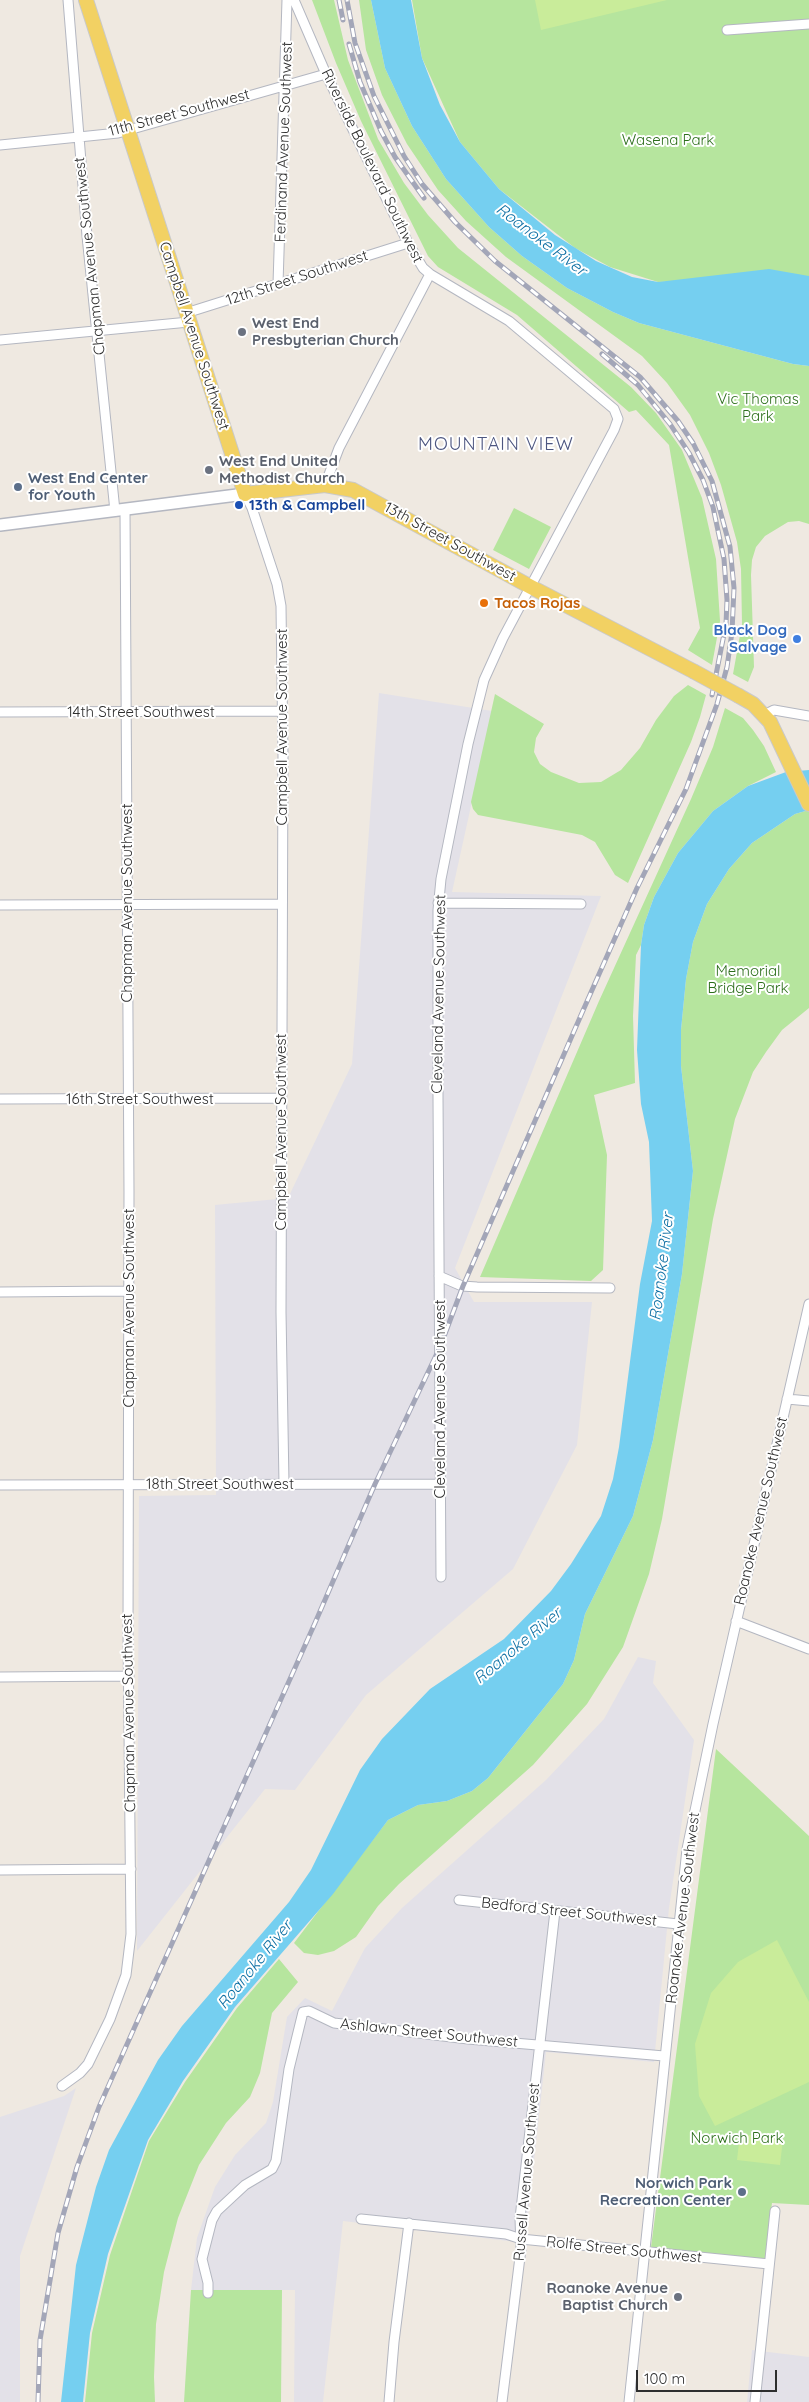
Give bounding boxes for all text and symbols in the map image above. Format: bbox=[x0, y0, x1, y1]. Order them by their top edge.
street label: Ferdinand Avenue Southwest bbox=[271, 41, 297, 243]
street label: Riverside Boulevard Southwest bbox=[317, 66, 427, 266]
street label: 11th Street Southwest bbox=[106, 85, 252, 141]
park label: Wasena Park bbox=[622, 131, 714, 149]
street label: Chapman Avenue Southwest bbox=[71, 156, 109, 356]
water label: Roanoke River bbox=[492, 200, 590, 280]
street label: Campbell Avenue Southwest bbox=[155, 239, 233, 433]
street label: 12th Street Southwest bbox=[224, 247, 370, 309]
place label: West End Presbyterian Church bbox=[252, 314, 399, 349]
marker: West End Presbyterian Church bbox=[236, 326, 248, 338]
park label: Vic Thomas Park bbox=[717, 390, 799, 425]
district label: MOUNTAIN VIEW bbox=[416, 434, 576, 456]
place label: West End United Methodist Church bbox=[219, 452, 345, 487]
marker: West End United Methodist Church bbox=[203, 464, 215, 476]
place label: West End Center for Youth bbox=[28, 469, 148, 504]
marker: West End Center for Youth bbox=[12, 481, 24, 493]
place label: 13th & Campbell bbox=[249, 496, 365, 514]
street label: 13th Street Southwest bbox=[381, 498, 519, 586]
marker: 13th & Campbell bbox=[233, 499, 245, 511]
place label: Tacos Rojas bbox=[494, 594, 580, 612]
marker: Tacos Rojas bbox=[478, 597, 490, 609]
place label: Black Dog Salvage bbox=[713, 621, 787, 656]
street label: Campbell Avenue Southwest bbox=[273, 628, 291, 826]
marker: Black Dog Salvage bbox=[791, 633, 803, 645]
street label: 14th Street Southwest bbox=[67, 703, 215, 721]
street label: Chapman Avenue Southwest bbox=[118, 804, 136, 1002]
street label: Cleveland Avenue Southwest bbox=[428, 894, 450, 1094]
park label: Memorial Bridge Park bbox=[707, 962, 789, 997]
street label: Campbell Avenue Southwest bbox=[272, 1033, 290, 1231]
street label: 16th Street Southwest bbox=[66, 1090, 214, 1108]
street label: Chapman Avenue Southwest bbox=[120, 1209, 138, 1407]
water label: Roanoke River bbox=[646, 1212, 678, 1322]
street label: Cleveland Avenue Southwest bbox=[431, 1299, 449, 1499]
street label: Roanoke Avenue Southwest bbox=[731, 1415, 791, 1607]
street label: 18th Street Southwest bbox=[146, 1475, 294, 1493]
water label: Roanoke River bbox=[470, 1604, 566, 1688]
street label: Chapman Avenue Southwest bbox=[118, 1613, 140, 1813]
street label: Roanoke Avenue Southwest bbox=[662, 1811, 704, 2005]
street label: Bedford Street Southwest bbox=[480, 1894, 658, 1930]
water label: Roanoke River bbox=[213, 1917, 297, 2013]
street label: Ashlawn Street Southwest bbox=[339, 2015, 519, 2051]
street label: Russell Avenue Southwest bbox=[510, 2082, 544, 2262]
park label: Norwich Park bbox=[690, 2129, 784, 2147]
place label: Norwich Park Recreation Center bbox=[600, 2174, 732, 2209]
marker: Norwich Park Recreation Center bbox=[736, 2186, 748, 2198]
street label: Rolfe Street Southwest bbox=[545, 2233, 703, 2267]
place label: Roanoke Avenue Baptist Church bbox=[546, 2279, 668, 2314]
marker: Roanoke Avenue Baptist Church bbox=[672, 2291, 684, 2303]
scale bar bbox=[639, 2360, 780, 2392]
text: 100 m bbox=[644, 2369, 685, 2388]

